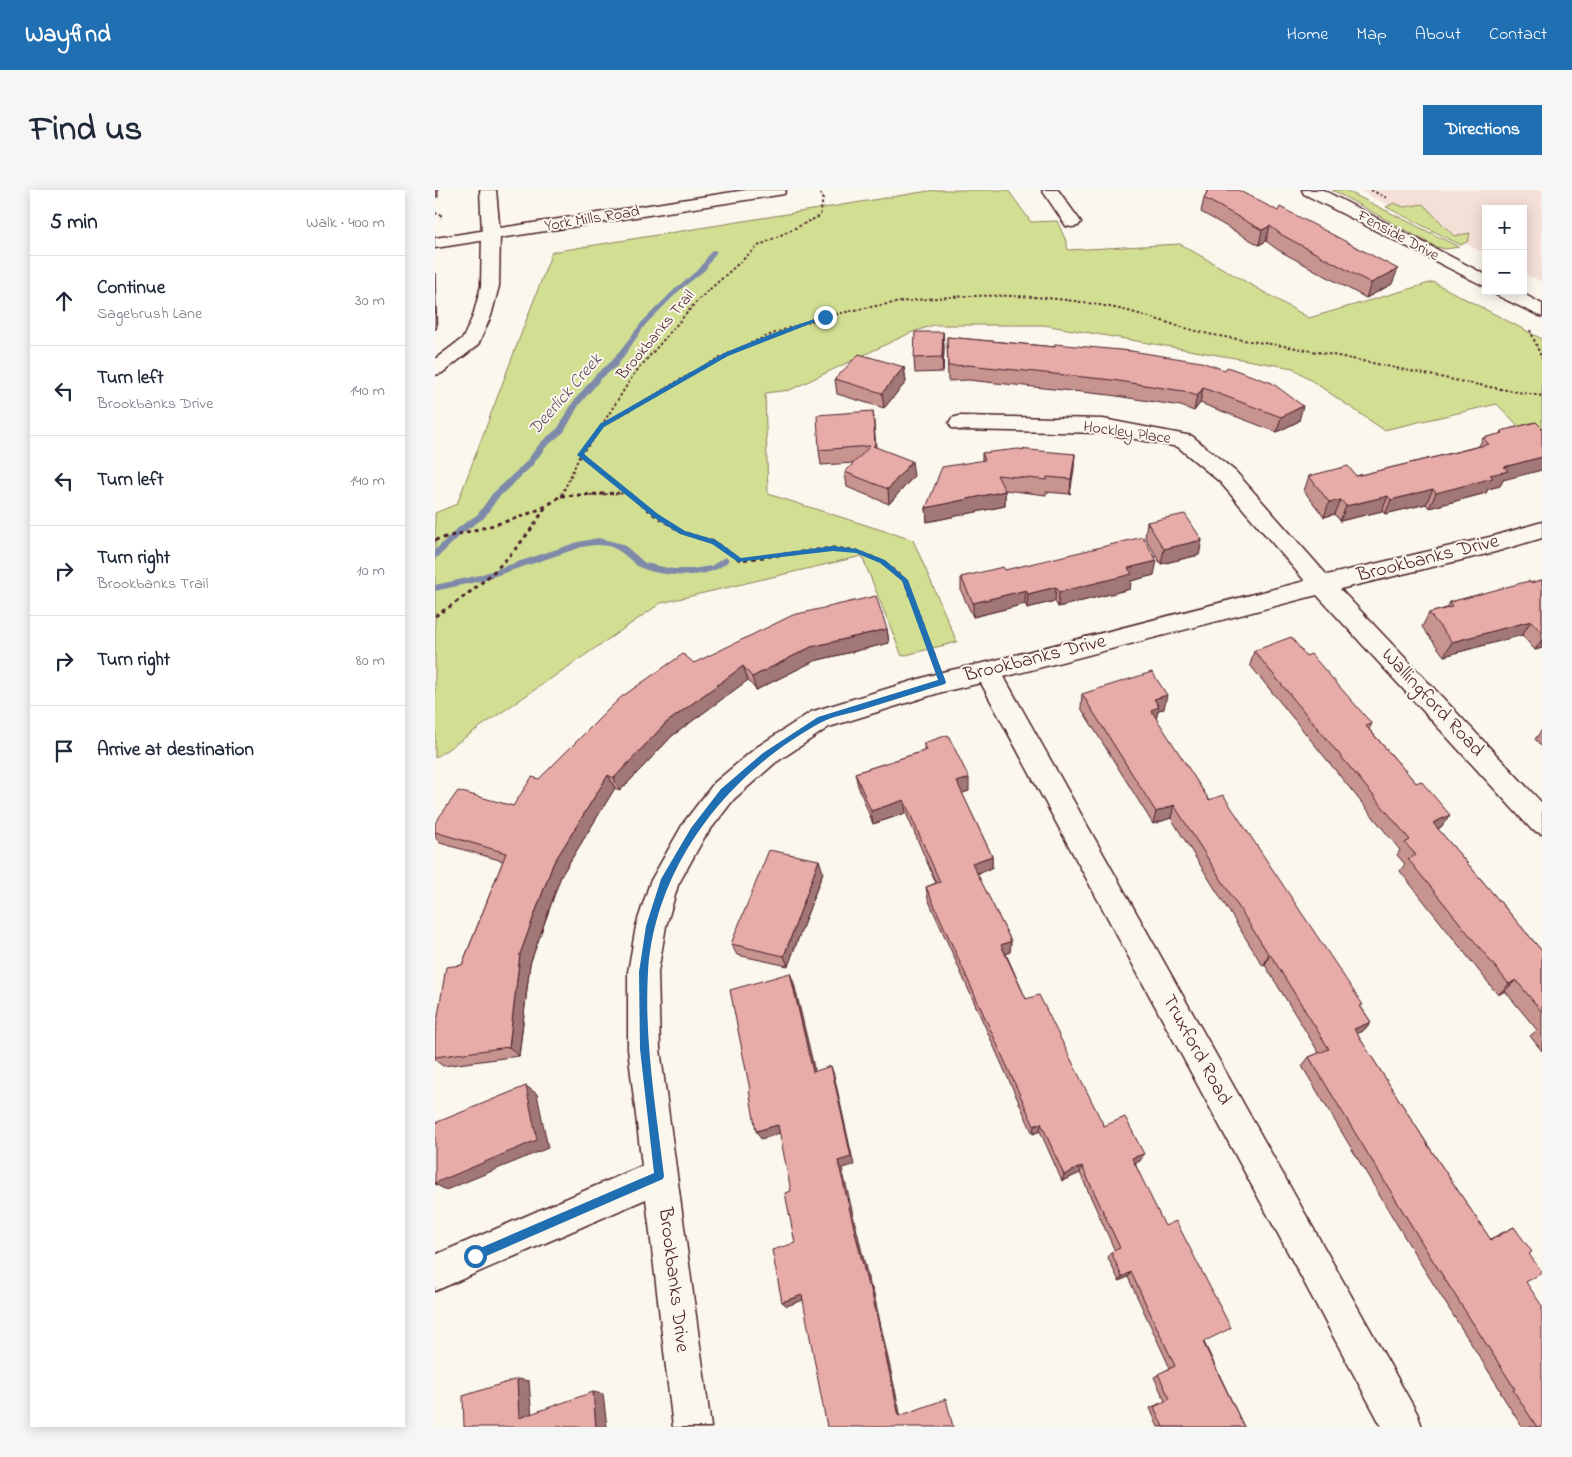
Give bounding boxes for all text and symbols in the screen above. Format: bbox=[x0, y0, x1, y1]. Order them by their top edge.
text: Wayfind bbox=[25, 18, 111, 53]
text: Home bbox=[1287, 22, 1328, 48]
text: Map bbox=[1356, 22, 1387, 48]
text: About bbox=[1415, 22, 1461, 48]
text: Contact bbox=[1489, 22, 1547, 48]
text: Find us bbox=[30, 105, 142, 156]
button: Directions bbox=[1423, 105, 1542, 155]
street label: York Mills Road bbox=[543, 200, 641, 238]
street label: Fenside Drive bbox=[1352, 204, 1444, 268]
map controls bbox=[1482, 205, 1527, 295]
button: + bbox=[1482, 205, 1527, 250]
text: 5 min bbox=[50, 208, 98, 238]
text: Walk · 400 m bbox=[306, 211, 385, 235]
button: − bbox=[1482, 250, 1527, 295]
text: Continue bbox=[97, 275, 165, 302]
street label: Brookbanks Trail bbox=[610, 284, 701, 386]
icon: ahead bbox=[50, 287, 78, 315]
text: 30 m bbox=[355, 289, 385, 313]
text: Sagebrush Lane bbox=[97, 302, 202, 326]
route end bbox=[814, 306, 837, 329]
water label: Deerlick Creek bbox=[523, 348, 610, 442]
text: Turn left bbox=[97, 365, 164, 392]
icon: left bbox=[50, 377, 78, 405]
text: 140 m bbox=[350, 379, 385, 403]
text: Brookbanks Drive bbox=[97, 392, 213, 416]
street label: Hockley Place bbox=[1082, 415, 1173, 451]
icon: left bbox=[50, 467, 78, 495]
text: Turn left bbox=[97, 467, 164, 494]
text: 140 m bbox=[350, 469, 385, 493]
street label: Brookbanks Drive bbox=[1353, 527, 1502, 591]
text: Turn right bbox=[97, 545, 170, 572]
icon: right bbox=[50, 557, 78, 585]
text: 10 m bbox=[357, 559, 385, 583]
text: Brookbanks Trail bbox=[97, 572, 208, 596]
street label: Brookbanks Drive bbox=[960, 627, 1109, 691]
street label: Wallingford Road bbox=[1373, 642, 1490, 765]
icon: right bbox=[50, 647, 78, 675]
text: Turn right bbox=[97, 647, 170, 674]
text: 80 m bbox=[356, 649, 385, 673]
icon: arrive bbox=[50, 737, 78, 765]
text: Arrive at destination bbox=[97, 737, 254, 764]
street label: Truxford Road bbox=[1154, 989, 1238, 1111]
street label: Brookbanks Drive bbox=[650, 1205, 696, 1354]
route start bbox=[464, 1245, 487, 1268]

